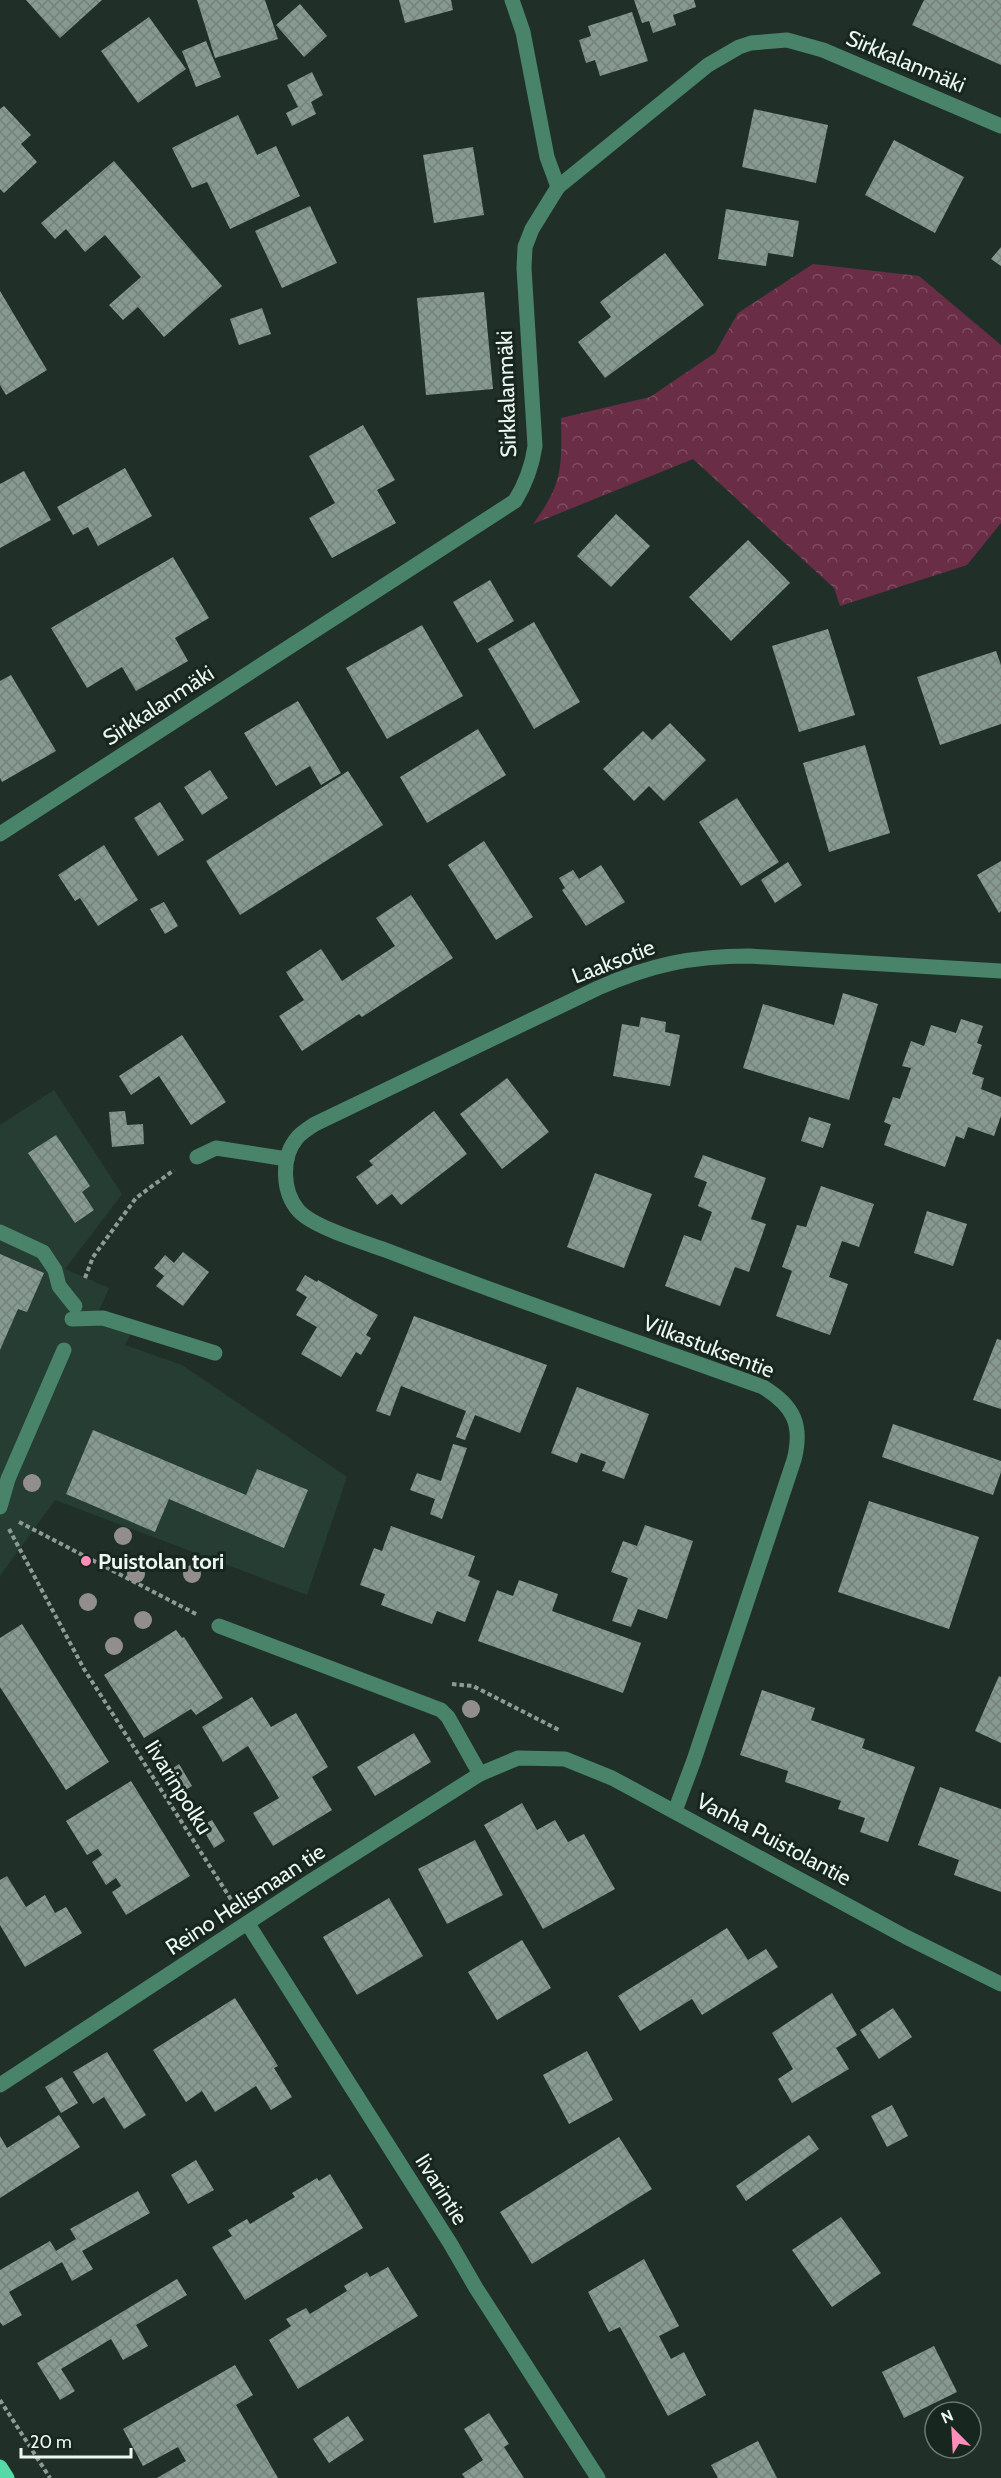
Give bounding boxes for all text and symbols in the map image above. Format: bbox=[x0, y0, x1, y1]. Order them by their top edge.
street label: Sirkkalanmäki bbox=[842, 24, 969, 99]
street label: Sirkkalanmäki bbox=[491, 330, 522, 458]
street label: Sirkkalanmäki bbox=[98, 660, 219, 751]
street label: Laaksotie bbox=[568, 933, 658, 990]
street label: Vilkastuksentie bbox=[639, 1309, 778, 1384]
place label: Puistolan tori bbox=[98, 1548, 224, 1575]
marker: Puistolan tori bbox=[79, 1554, 93, 1568]
street label: Iivarinpolku bbox=[139, 1735, 218, 1839]
street label: Vanha Puistolantie bbox=[692, 1787, 856, 1892]
street label: Reino Helismaan tie bbox=[161, 1838, 330, 1961]
street label: Iivarintie bbox=[409, 2149, 474, 2230]
north arrow bbox=[923, 2400, 983, 2460]
text: N bbox=[938, 2406, 956, 2428]
scale bar bbox=[21, 2421, 130, 2459]
text: 20 m bbox=[30, 2431, 72, 2453]

